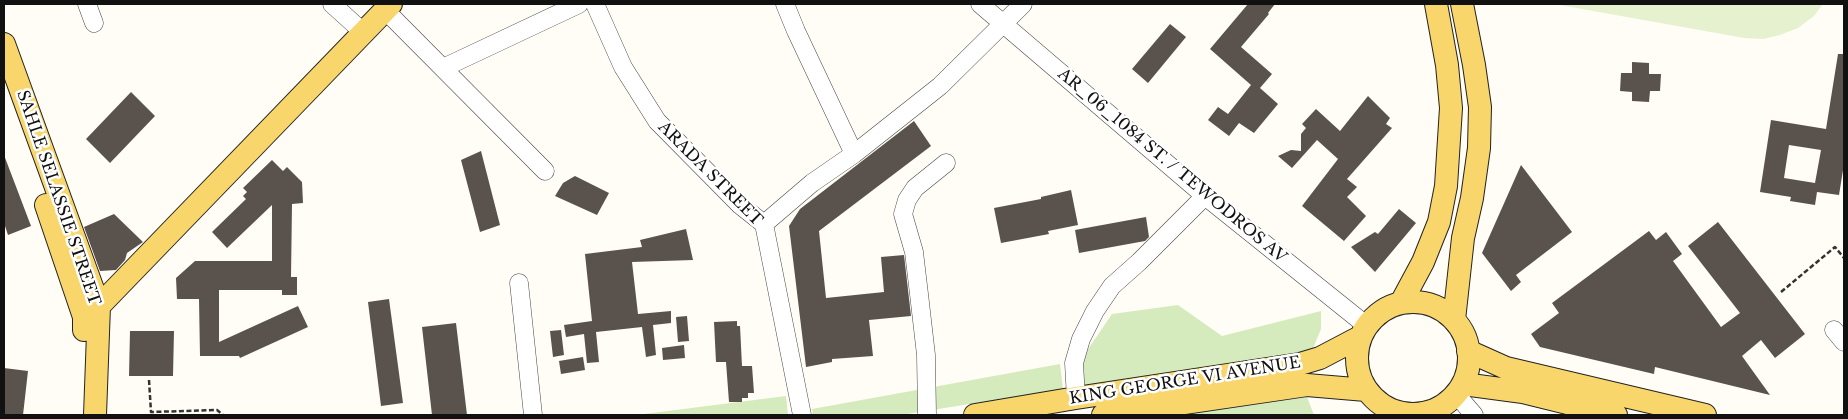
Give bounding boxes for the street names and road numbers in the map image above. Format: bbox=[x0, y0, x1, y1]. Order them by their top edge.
street label: AR_06_1084 ST. / TEWODROS AV bbox=[1054, 65, 1290, 267]
street label: SAHLE SELASSIE STREET bbox=[12, 88, 104, 308]
street label: ARADA STREET bbox=[654, 118, 766, 230]
street label: KING GEORGE VI AVENUE bbox=[1068, 353, 1302, 409]

